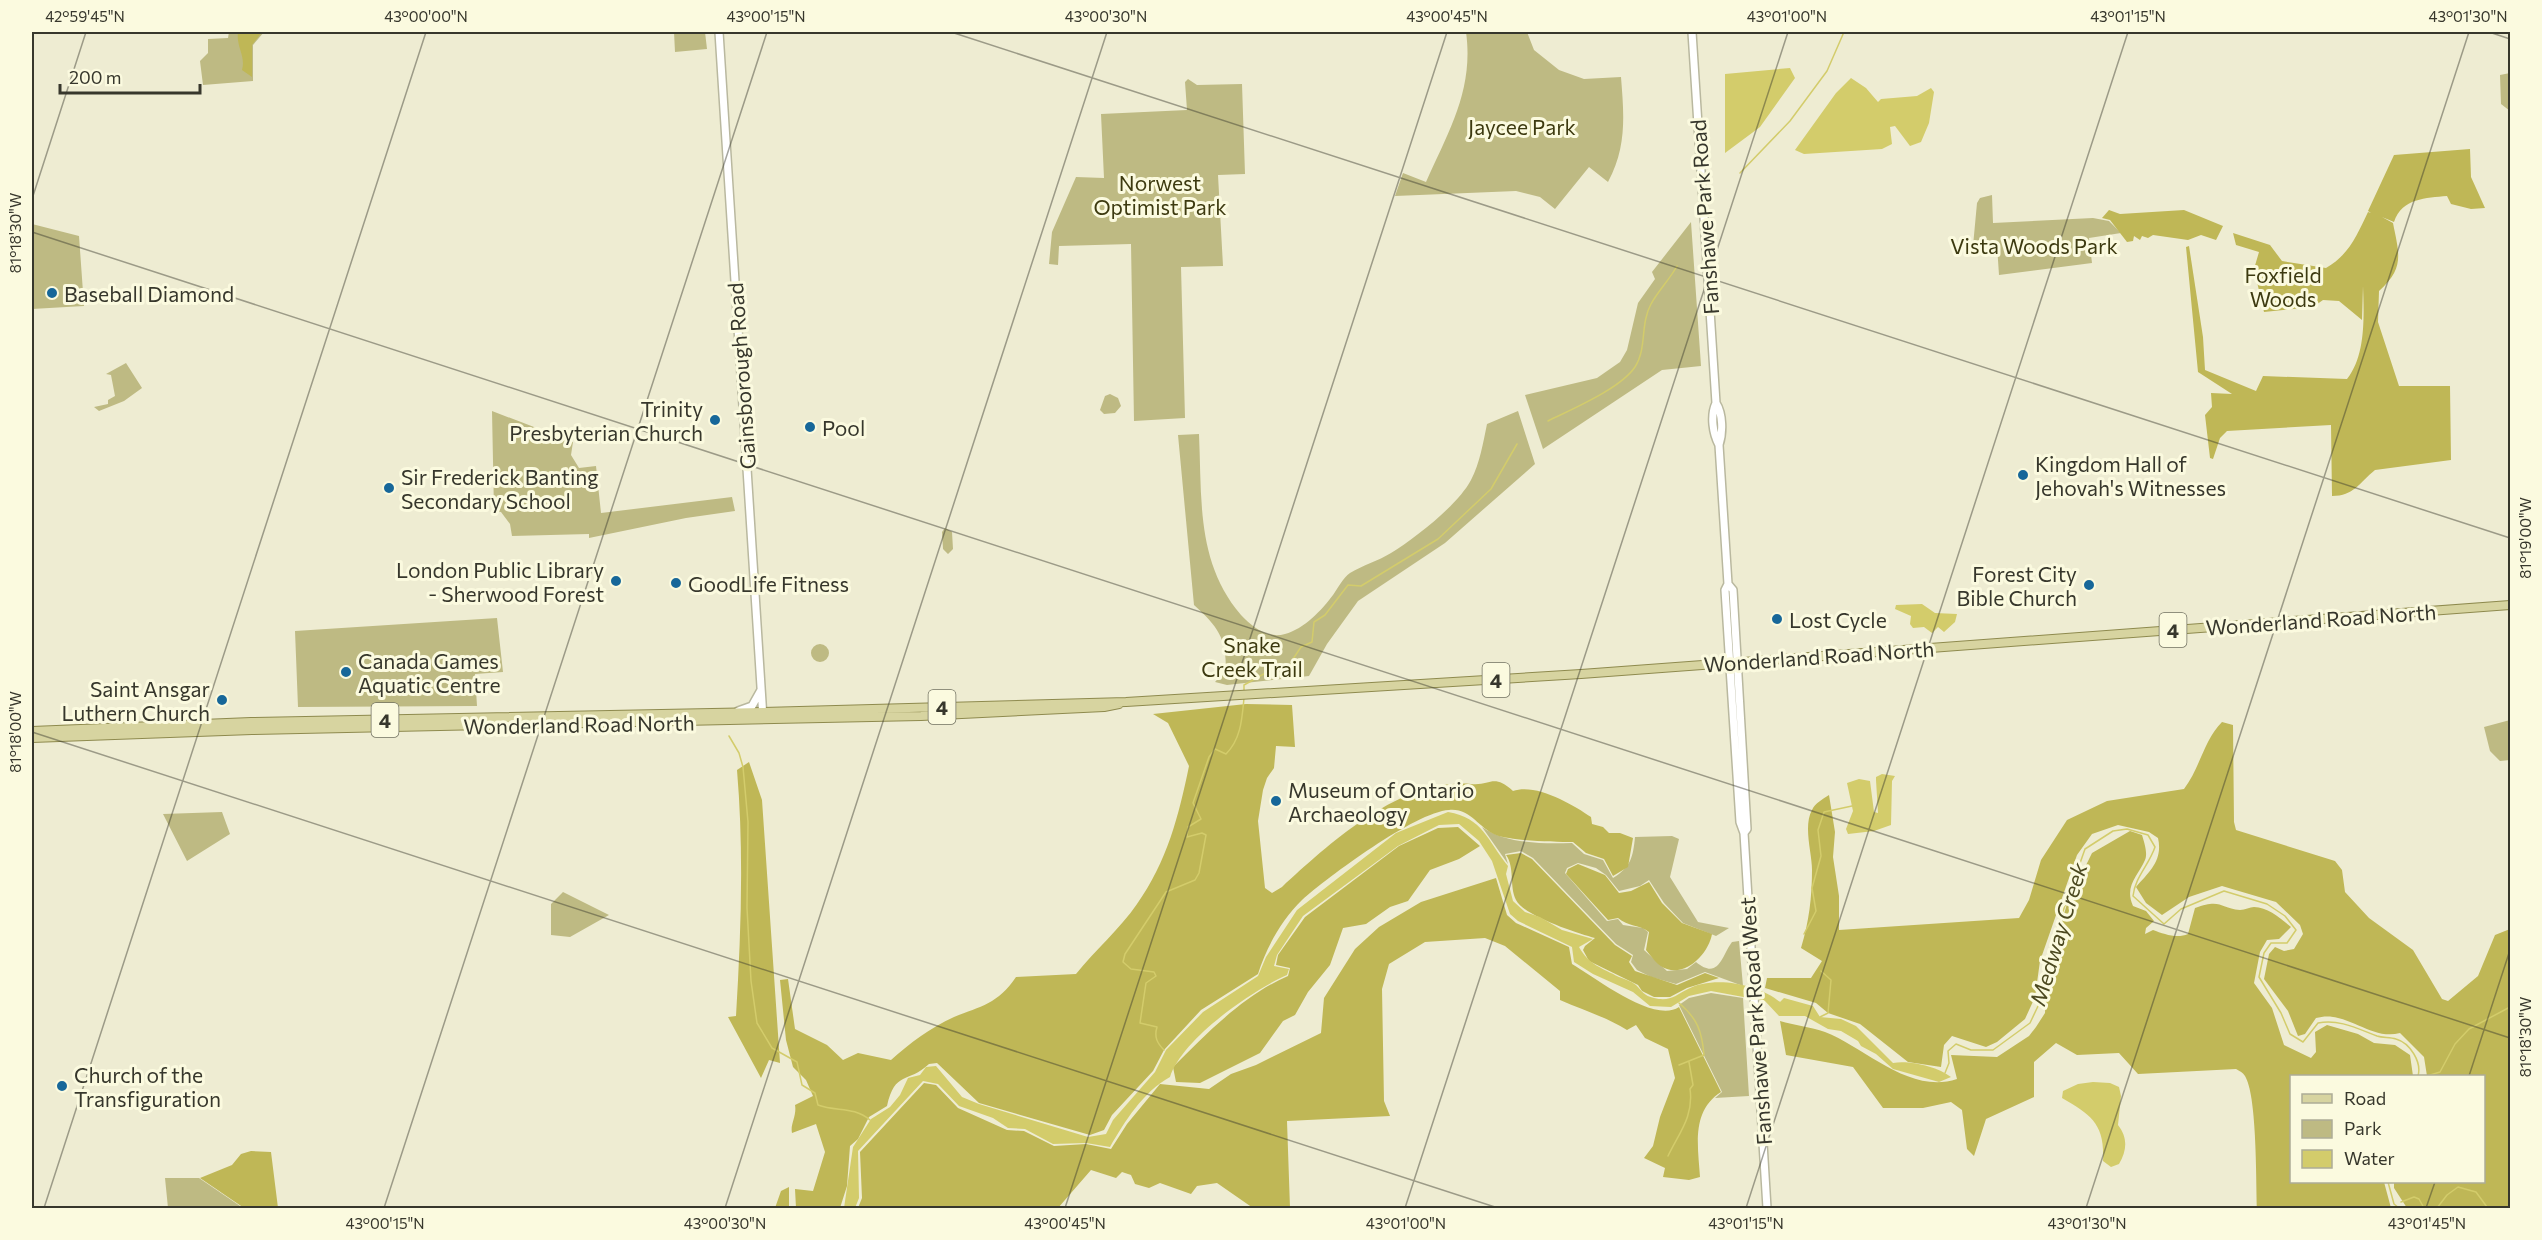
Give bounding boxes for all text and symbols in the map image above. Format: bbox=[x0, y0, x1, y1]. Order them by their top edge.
text: 42°59'45"N bbox=[45, 7, 125, 25]
text: 43°00'00"N bbox=[384, 7, 468, 25]
text: 43°00'15"N bbox=[726, 7, 806, 25]
text: 43°00'30"N bbox=[1065, 7, 1147, 25]
text: 43°00'45"N bbox=[1406, 7, 1488, 25]
text: 43°01'00"N bbox=[1747, 7, 1827, 25]
text: 43°01'15"N bbox=[2090, 7, 2166, 25]
text: 43°01'30"N bbox=[2428, 7, 2508, 25]
scale bar bbox=[60, 57, 200, 95]
text: 200 m bbox=[69, 66, 122, 88]
park label: Jaycee Park bbox=[1468, 114, 1576, 139]
street label: Fanshawe Park Road bbox=[1685, 119, 1723, 315]
park label: Norwest Optimist Park bbox=[1093, 170, 1227, 219]
text: 81°18'30"W bbox=[6, 193, 24, 273]
park label: Vista Woods Park bbox=[1950, 233, 2118, 258]
park label: Foxfield Woods bbox=[2244, 262, 2322, 311]
place label: Baseball Diamond bbox=[64, 281, 234, 306]
street label: Gainsborough Road bbox=[722, 282, 760, 470]
marker: Baseball Diamond bbox=[45, 286, 59, 300]
place label: Trinity Presbyterian Church bbox=[509, 396, 703, 445]
marker: Trinity Presbyterian Church bbox=[708, 413, 722, 427]
place label: Pool bbox=[822, 415, 865, 440]
marker: Pool bbox=[803, 420, 817, 434]
place label: Kingdom Hall of Jehovah's Witnesses bbox=[2035, 451, 2226, 500]
place label: Sir Frederick Banting Secondary School bbox=[401, 464, 599, 513]
marker: Kingdom Hall of Jehovah's Witnesses bbox=[2016, 468, 2030, 482]
marker: Sir Frederick Banting Secondary School bbox=[382, 481, 396, 495]
text: 81°19'00"W bbox=[2516, 497, 2534, 579]
place label: London Public Library - Sherwood Forest bbox=[396, 557, 604, 606]
place label: Forest City Bible Church bbox=[1957, 561, 2077, 610]
place label: GoodLife Fitness bbox=[688, 571, 849, 596]
marker: London Public Library - Sherwood Forest bbox=[609, 574, 623, 588]
marker: GoodLife Fitness bbox=[669, 576, 683, 590]
marker: Forest City Bible Church bbox=[2082, 578, 2096, 592]
street label: Wonderland Road North bbox=[2205, 598, 2437, 640]
place label: Lost Cycle bbox=[1789, 607, 1887, 632]
marker: Lost Cycle bbox=[1770, 612, 1784, 626]
road number: 4 bbox=[2160, 613, 2186, 647]
park label: Snake Creek Trail bbox=[1201, 632, 1303, 681]
street label: Wonderland Road North bbox=[1703, 635, 1935, 677]
place label: Canada Games Aquatic Centre bbox=[358, 648, 501, 697]
road number: 4 bbox=[1482, 663, 1510, 697]
marker: Canada Games Aquatic Centre bbox=[339, 665, 353, 679]
place label: Saint Ansgar Luthern Church bbox=[61, 676, 210, 725]
road number: 4 bbox=[928, 690, 956, 724]
text: 81°18'00"W bbox=[6, 691, 24, 773]
marker: Saint Ansgar Luthern Church bbox=[215, 693, 229, 707]
road number: 4 bbox=[372, 703, 398, 737]
street label: Wonderland Road North bbox=[463, 709, 695, 739]
place label: Museum of Ontario Archaeology bbox=[1288, 777, 1474, 826]
marker: Museum of Ontario Archaeology bbox=[1269, 794, 1283, 808]
water label: Medway Creek bbox=[2023, 858, 2093, 1009]
street label: Fanshawe Park Road West bbox=[1734, 896, 1776, 1146]
text: 81°18'30"W bbox=[2516, 997, 2534, 1077]
place label: Church of the Transfiguration bbox=[74, 1062, 221, 1111]
legend bbox=[2290, 1075, 2485, 1183]
marker: Church of the Transfiguration bbox=[55, 1079, 69, 1093]
text: Road bbox=[2344, 1087, 2386, 1109]
text: Park bbox=[2344, 1117, 2382, 1139]
text: Water bbox=[2344, 1147, 2395, 1169]
text: 43°00'15"N bbox=[345, 1214, 425, 1232]
text: 43°00'30"N bbox=[684, 1214, 766, 1232]
text: 43°00'45"N bbox=[1024, 1214, 1106, 1232]
text: 43°01'00"N bbox=[1366, 1214, 1446, 1232]
text: 43°01'15"N bbox=[1708, 1214, 1784, 1232]
text: 43°01'30"N bbox=[2047, 1214, 2127, 1232]
text: 43°01'45"N bbox=[2388, 1214, 2466, 1232]

